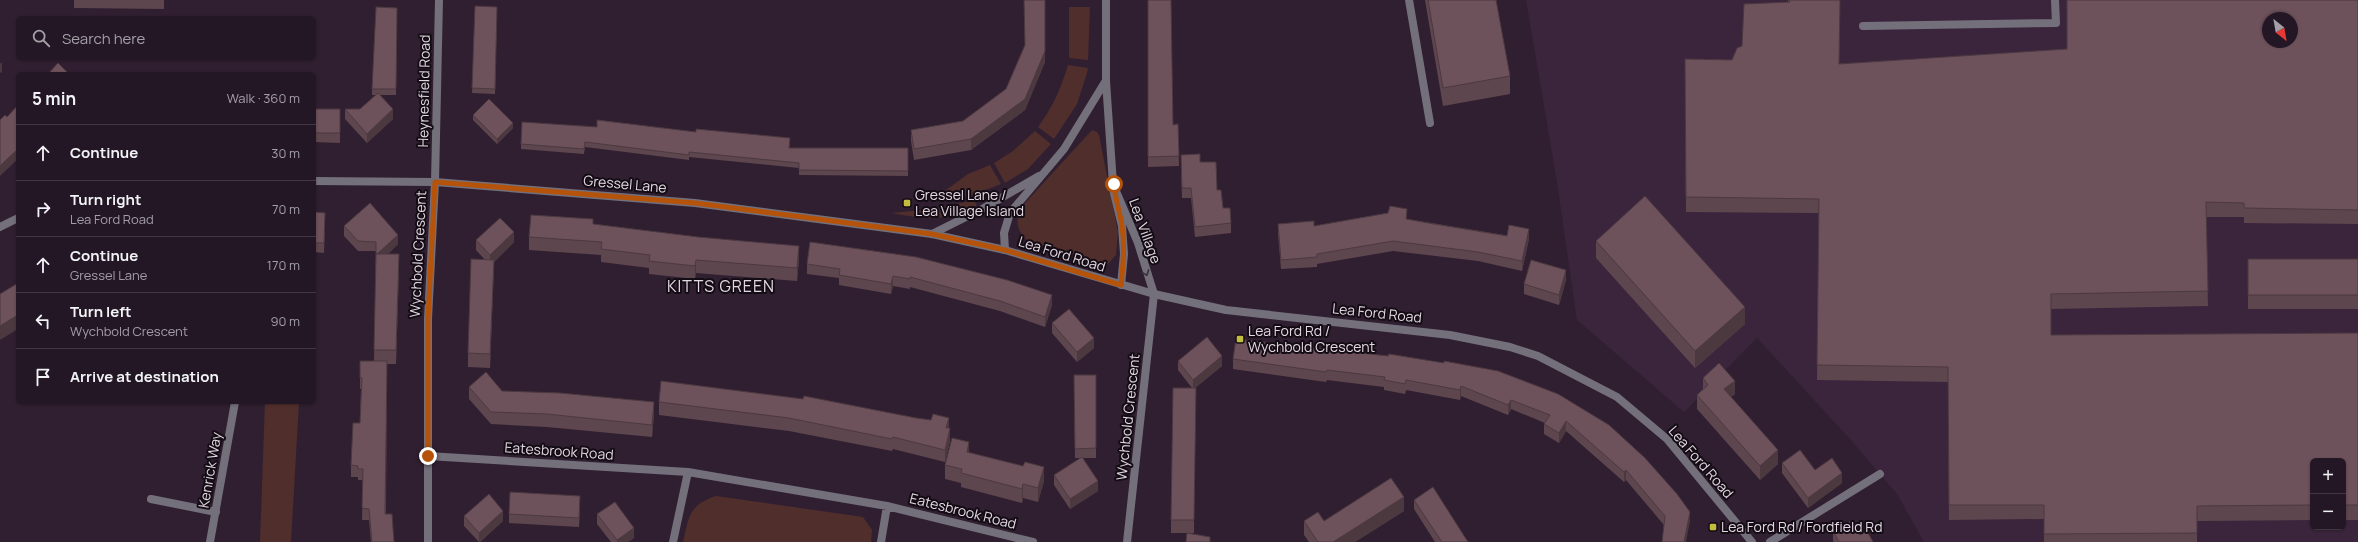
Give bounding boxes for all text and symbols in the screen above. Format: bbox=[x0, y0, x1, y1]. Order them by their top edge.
north arrow bbox=[2262, 12, 2298, 48]
search box bbox=[16, 16, 316, 60]
icon: search bbox=[30, 27, 52, 49]
text: Search here bbox=[62, 28, 145, 49]
street label: Heynesfield Road bbox=[413, 34, 434, 148]
text: 5 min bbox=[32, 87, 76, 110]
text: Walk · 360 m bbox=[227, 89, 300, 107]
icon: ahead bbox=[32, 142, 54, 164]
text: Continue bbox=[70, 142, 138, 163]
text: 30 m bbox=[271, 144, 300, 162]
street label: Gressel Lane bbox=[583, 170, 667, 197]
route start bbox=[1105, 175, 1123, 193]
place label: Gressel Lane / Lea Village Island bbox=[915, 185, 1024, 220]
text: Turn right bbox=[70, 189, 141, 210]
street label: Wychbold Crescent bbox=[405, 190, 430, 318]
street label: Lea Village bbox=[1125, 196, 1166, 266]
icon: right bbox=[32, 198, 54, 220]
marker: Gressel Lane / Lea Village Island bbox=[902, 198, 912, 208]
text: 70 m bbox=[272, 200, 300, 218]
text: Lea Ford Road bbox=[70, 210, 154, 228]
street label: Lea Ford Road bbox=[1016, 231, 1108, 276]
text: Continue bbox=[70, 245, 138, 266]
icon: ahead bbox=[32, 254, 54, 276]
text: 170 m bbox=[267, 256, 300, 274]
text: Gressel Lane bbox=[70, 266, 147, 284]
one-way arrow bbox=[1142, 269, 1150, 276]
district label: KITTS GREEN bbox=[667, 275, 775, 297]
street label: Lea Ford Road bbox=[1331, 298, 1423, 327]
text: Turn left bbox=[70, 301, 132, 322]
icon: left bbox=[32, 310, 54, 332]
text: 90 m bbox=[270, 312, 300, 330]
place label: Lea Ford Rd / Wychbold Crescent bbox=[1248, 321, 1375, 356]
text: Wychbold Crescent bbox=[70, 322, 188, 340]
marker: Lea Ford Rd / Wychbold Crescent bbox=[1235, 334, 1245, 344]
street label: Wychbold Crescent bbox=[1111, 352, 1144, 481]
icon: arrive bbox=[32, 366, 54, 388]
text: Arrive at destination bbox=[70, 366, 219, 387]
street label: Lea Ford Road bbox=[1665, 421, 1738, 502]
street label: Kenrick Way bbox=[193, 430, 226, 510]
street label: Eatesbrook Road bbox=[504, 437, 614, 464]
route end bbox=[419, 447, 437, 465]
map controls bbox=[2310, 458, 2346, 530]
button: + bbox=[2310, 458, 2346, 494]
street label: Eatesbrook Road bbox=[908, 488, 1018, 533]
button: − bbox=[2310, 494, 2346, 530]
place label: Lea Ford Rd / Fordfield Rd bbox=[1721, 517, 1882, 536]
marker: Lea Ford Rd / Fordfield Rd bbox=[1708, 522, 1718, 532]

